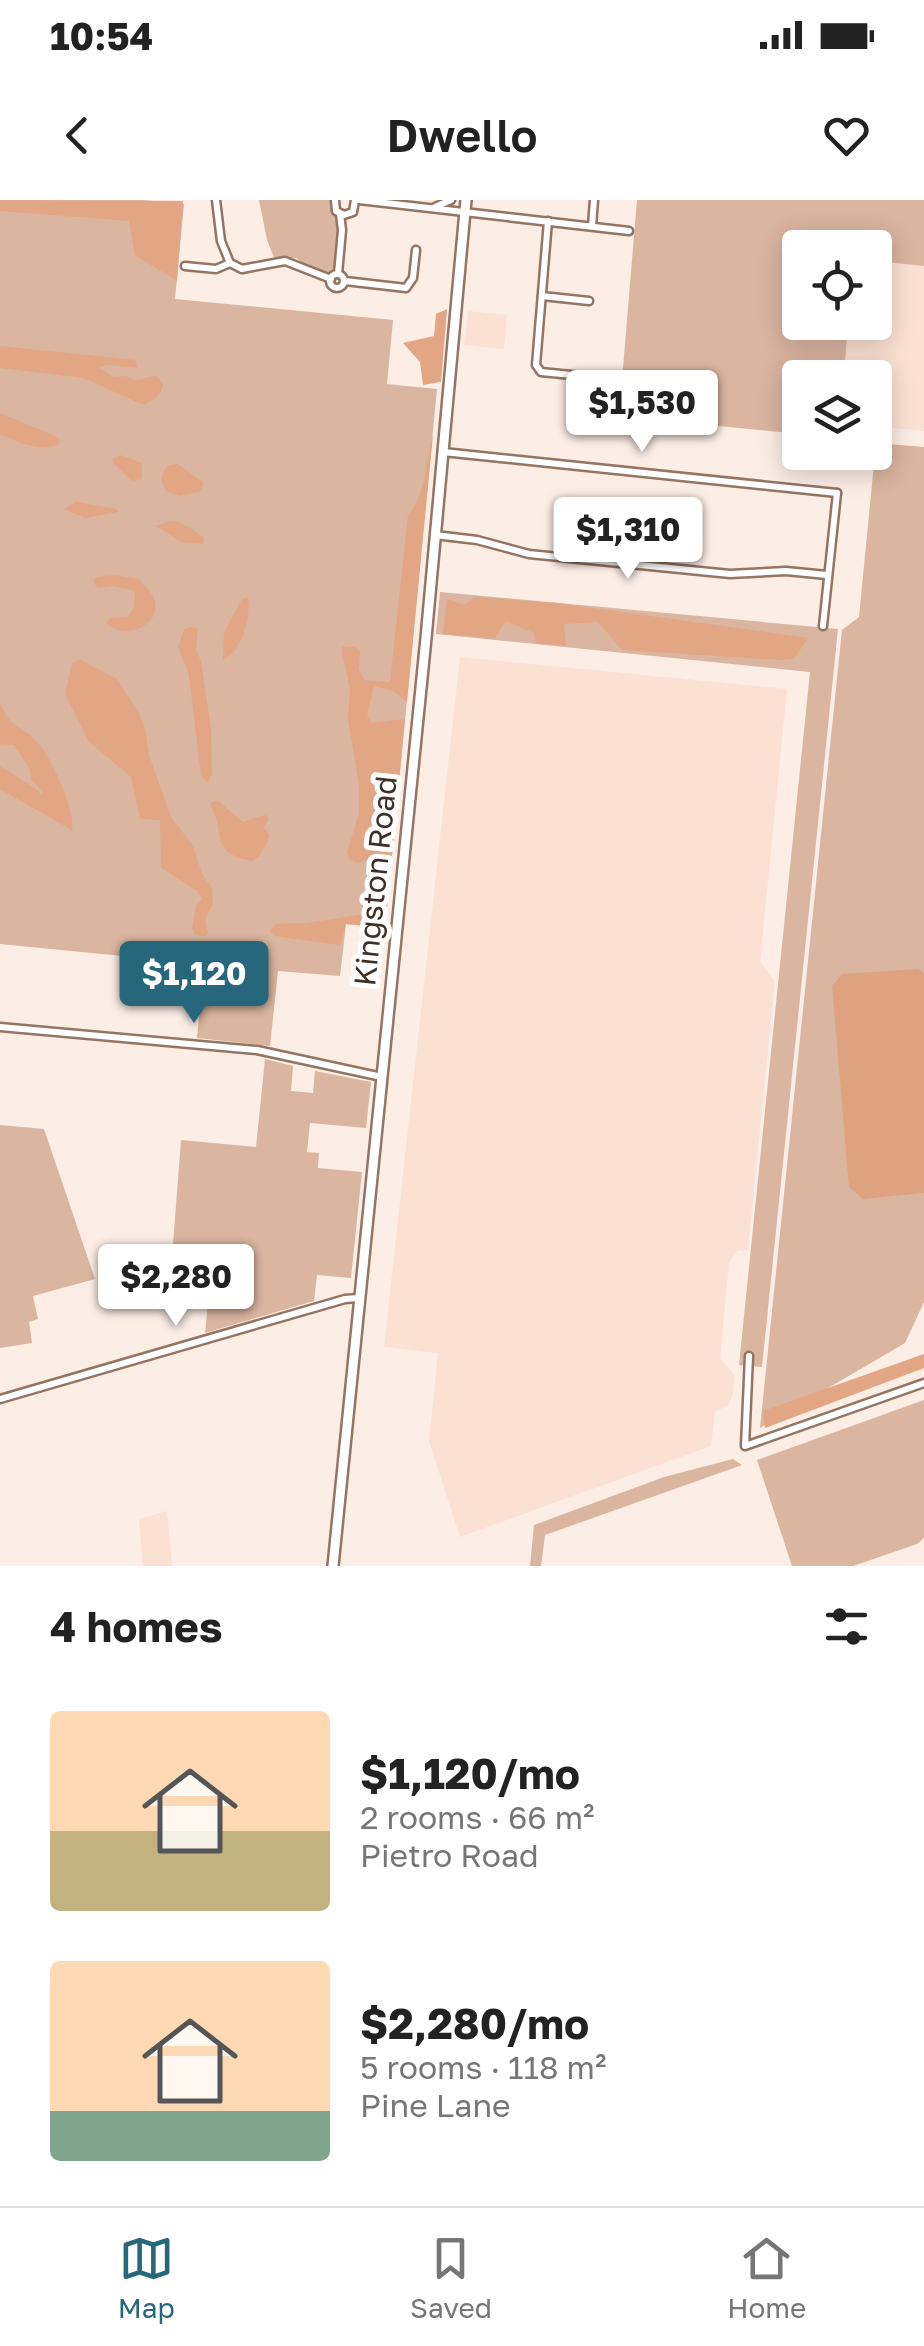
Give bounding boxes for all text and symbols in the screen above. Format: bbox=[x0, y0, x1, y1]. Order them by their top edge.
text: 10:54 bbox=[50, 13, 153, 58]
icon: back bbox=[50, 108, 105, 163]
text: Dwello bbox=[386, 108, 538, 162]
icon: heart bbox=[819, 108, 874, 163]
map controls bbox=[782, 230, 892, 470]
button: locate bbox=[782, 230, 892, 340]
button: layers bbox=[782, 360, 892, 470]
pin: $1,530 bbox=[561, 370, 723, 455]
text: $1,530 bbox=[588, 383, 696, 421]
pin: $1,310 bbox=[547, 497, 709, 582]
text: $1,310 bbox=[576, 510, 680, 548]
street label: Kingston Road bbox=[346, 774, 404, 988]
pin: $1,120 bbox=[113, 941, 275, 1026]
text: $1,120 bbox=[142, 954, 246, 992]
pin: $2,280 bbox=[95, 1244, 257, 1329]
text: $2,280 bbox=[120, 1257, 232, 1295]
icon: filters bbox=[819, 1599, 874, 1654]
text: 4 homes bbox=[50, 1601, 222, 1651]
text: $1,120/mo bbox=[360, 1748, 580, 1798]
icon: home bbox=[130, 1751, 250, 1871]
text: 2 rooms · 66 m² bbox=[360, 1798, 595, 1836]
text: Pietro Road bbox=[360, 1836, 539, 1874]
text: $2,280/mo bbox=[360, 1998, 589, 2048]
icon: home bbox=[130, 2001, 250, 2121]
text: 5 rooms · 118 m² bbox=[360, 2048, 606, 2086]
text: Pine Lane bbox=[360, 2086, 511, 2124]
tab: Map bbox=[118, 2231, 175, 2324]
tab: Saved bbox=[410, 2231, 492, 2324]
tab: Home bbox=[727, 2231, 806, 2324]

